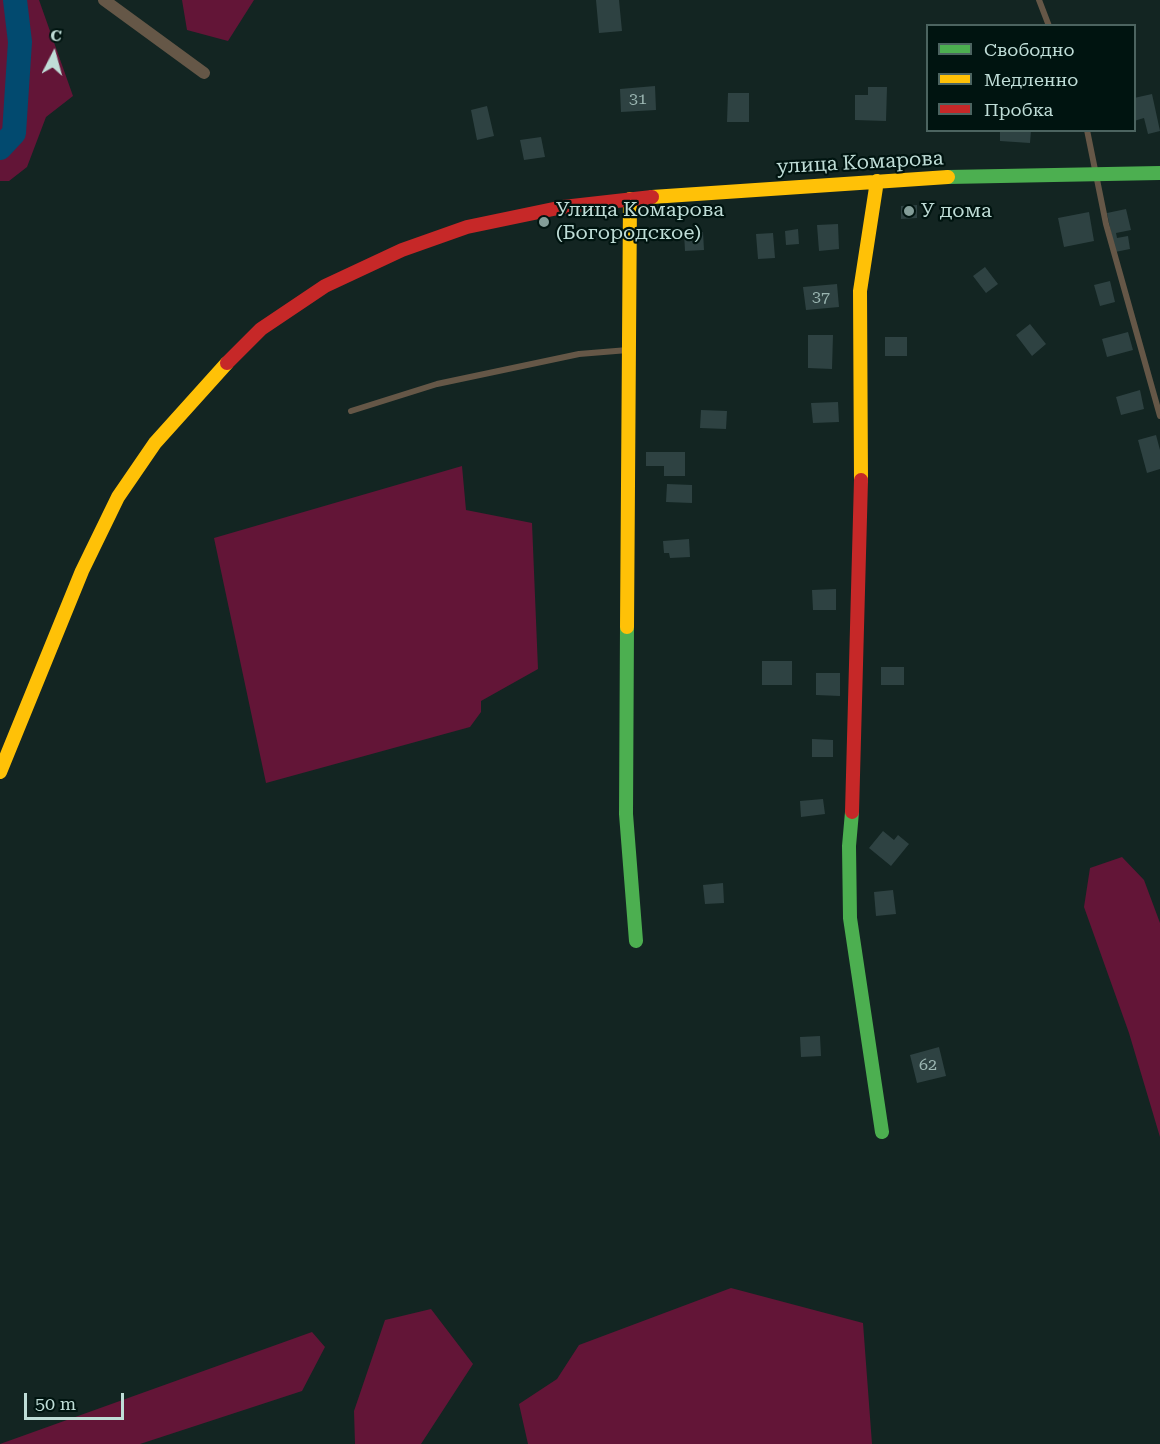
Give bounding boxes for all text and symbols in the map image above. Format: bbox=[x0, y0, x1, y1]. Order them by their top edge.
north arrow bbox=[24, 24, 84, 84]
legend bbox=[926, 24, 1136, 132]
text: С bbox=[49, 26, 62, 46]
text: Свободно bbox=[984, 39, 1074, 60]
text: Медленно bbox=[984, 69, 1078, 90]
house number: 31 bbox=[629, 89, 647, 109]
text: Пробка bbox=[984, 99, 1053, 120]
street label: улица Комарова bbox=[776, 147, 944, 179]
place label: Улица Комарова (Богородское) bbox=[556, 198, 724, 245]
place label: У дома bbox=[921, 199, 992, 223]
marker: У дома bbox=[902, 204, 916, 218]
marker: Улица Комарова (Богородское) bbox=[537, 215, 551, 229]
house number: 37 bbox=[812, 287, 830, 307]
house number: 62 bbox=[919, 1055, 937, 1075]
scale bar bbox=[27, 1381, 128, 1419]
text: 50 m bbox=[35, 1393, 76, 1414]

